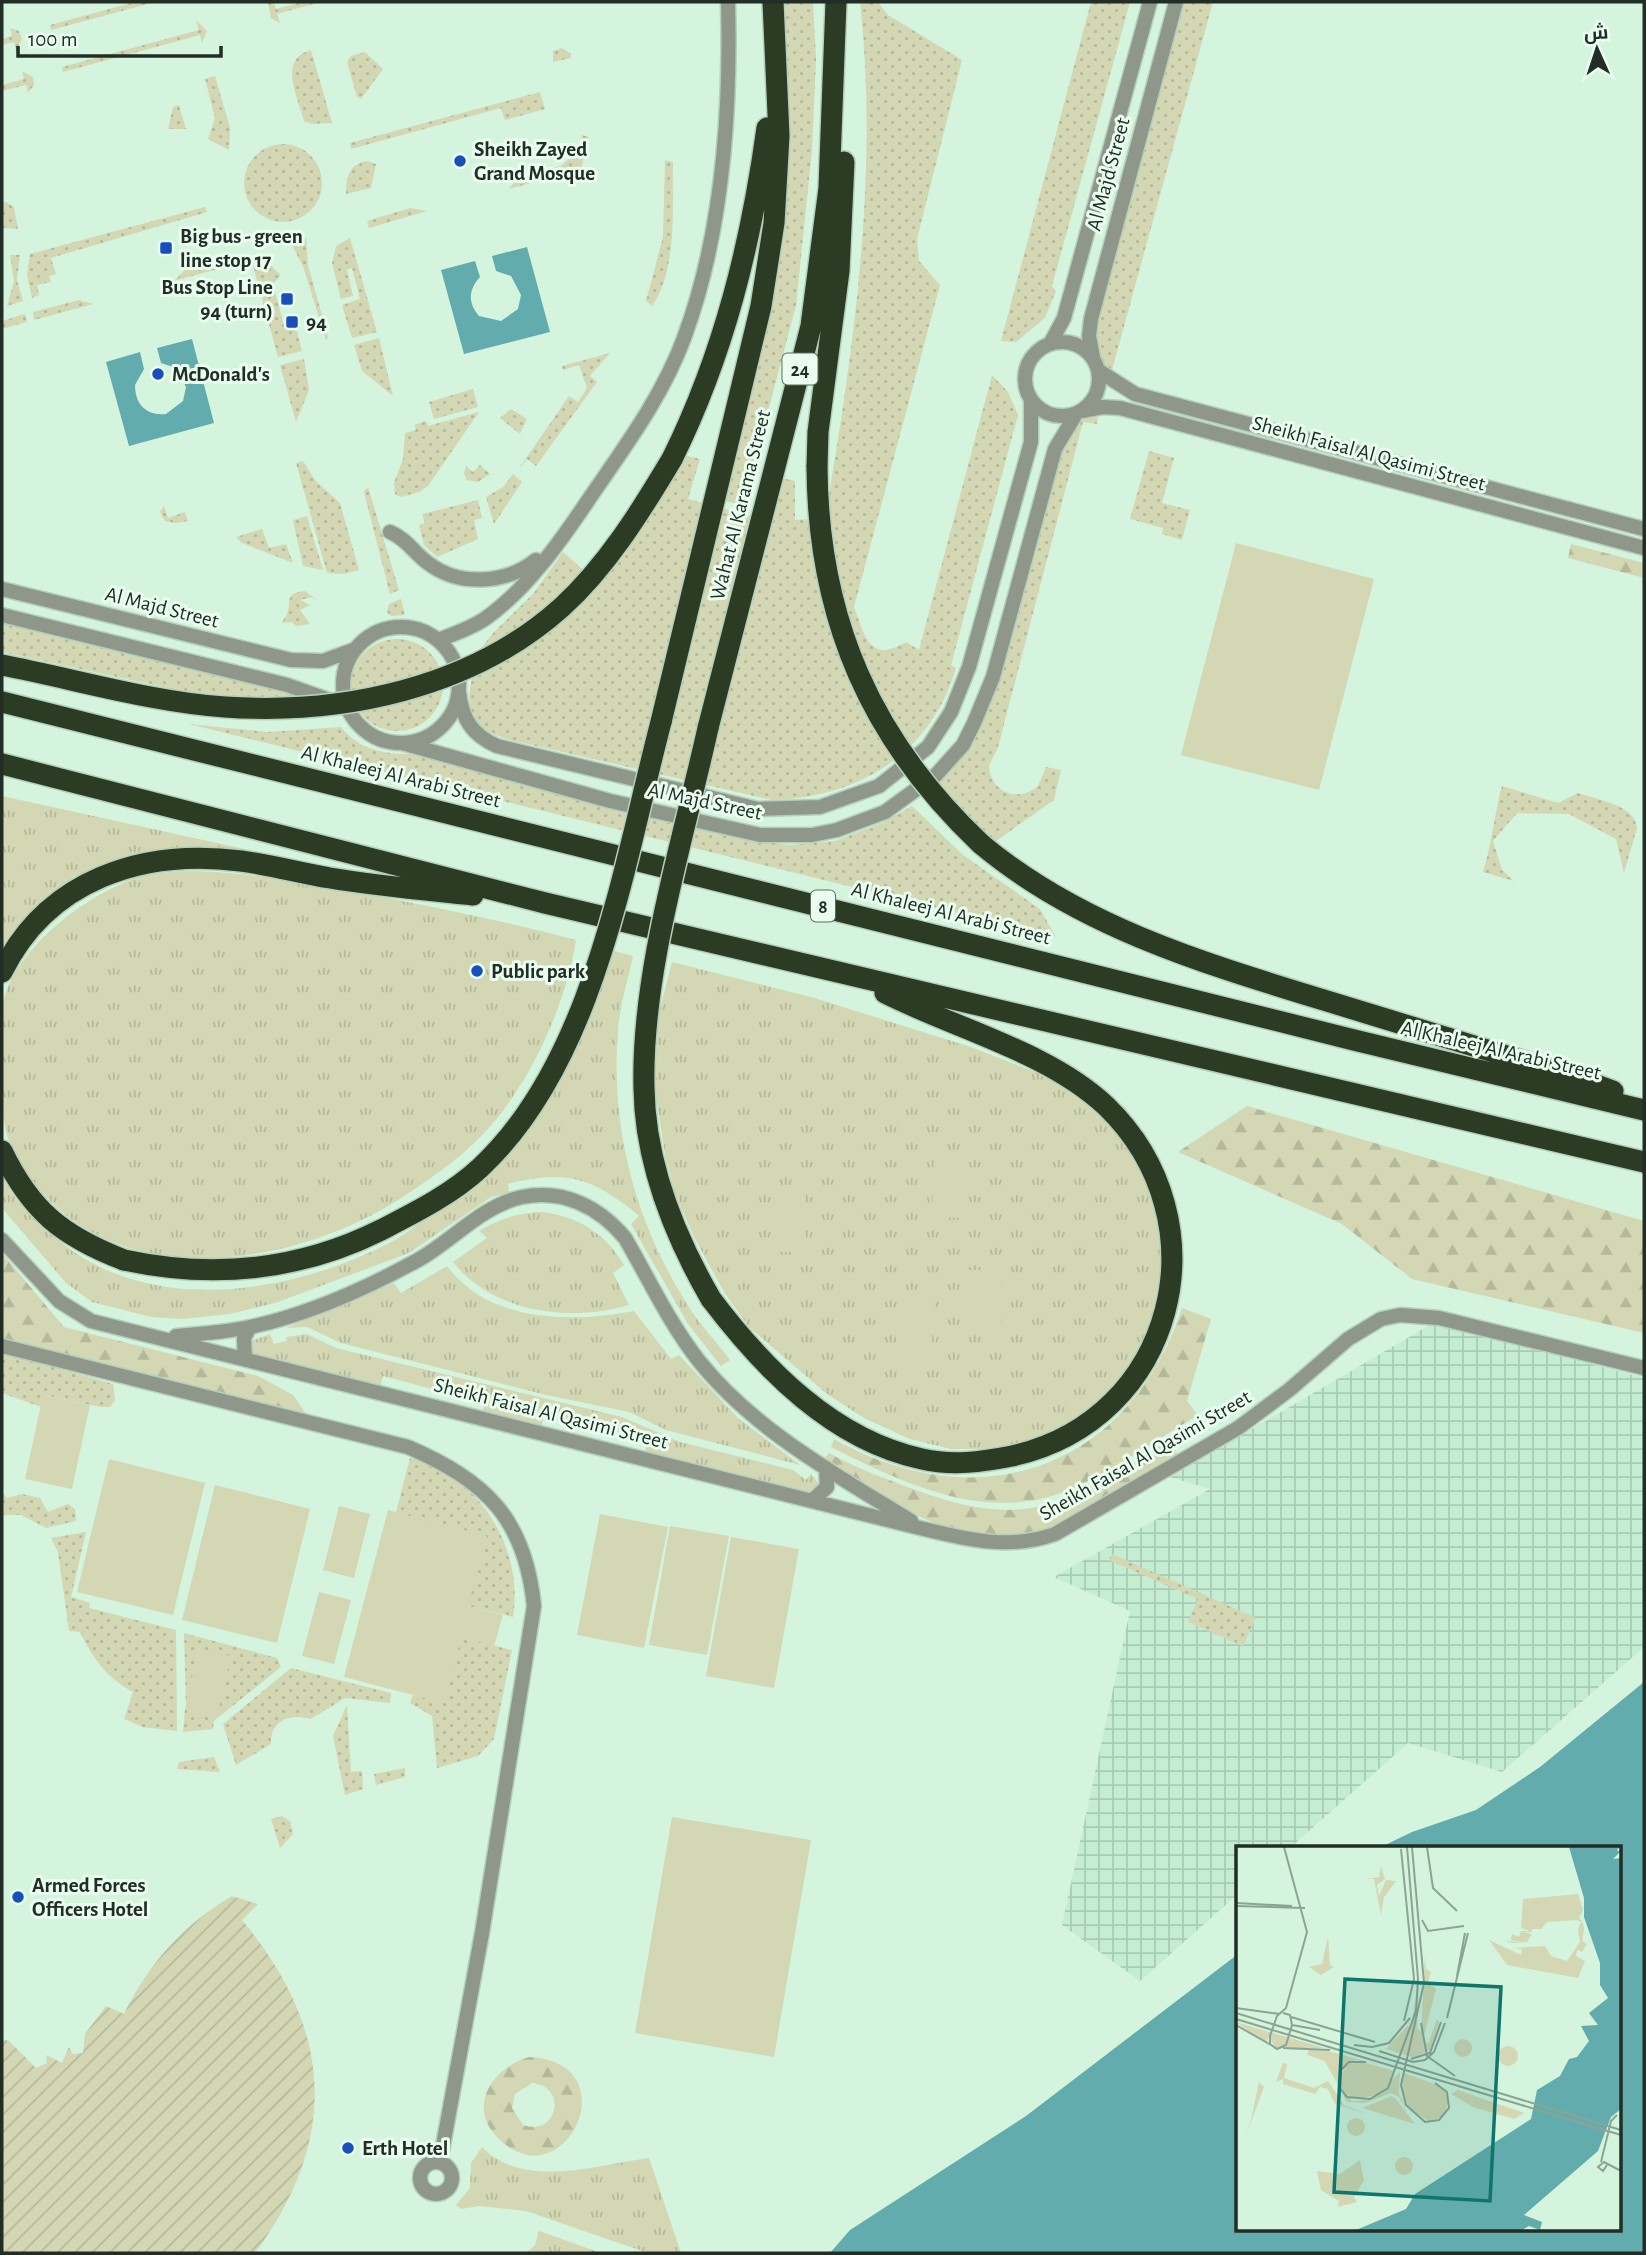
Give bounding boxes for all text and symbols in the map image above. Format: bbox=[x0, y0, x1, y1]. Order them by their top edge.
scale bar bbox=[18, 14, 220, 58]
north arrow bbox=[1562, 14, 1632, 84]
text: ش bbox=[1583, 22, 1609, 45]
text: 100 m bbox=[28, 29, 78, 50]
street label: Al Majd Street bbox=[1083, 115, 1134, 233]
place label: Sheikh Zayed Grand Mosque bbox=[474, 139, 595, 184]
marker: Sheikh Zayed Grand Mosque bbox=[452, 153, 468, 169]
place label: Big bus - green line stop 17 bbox=[180, 226, 303, 271]
marker: Big bus - green line stop 17 bbox=[158, 240, 174, 256]
place label: Bus Stop Line 94 (turn) bbox=[161, 277, 273, 322]
marker: Bus Stop Line 94 (turn) bbox=[279, 291, 295, 307]
place label: 94 bbox=[306, 312, 327, 333]
marker: 94 bbox=[284, 314, 300, 330]
road number: 24 bbox=[782, 354, 818, 384]
place label: McDonald's bbox=[172, 364, 270, 385]
marker: McDonald's bbox=[150, 366, 166, 382]
street label: Wahat Al Karama Street bbox=[707, 408, 774, 602]
street label: Sheikh Faisal Al Qasimi Street bbox=[1250, 412, 1488, 495]
street label: Al Majd Street bbox=[103, 583, 221, 632]
street label: Al Khaleej Al Arabi Street bbox=[299, 742, 503, 811]
street label: Al Majd Street bbox=[646, 779, 764, 824]
street label: Al Khaleej Al Arabi Street bbox=[849, 879, 1053, 948]
road number: 8 bbox=[811, 890, 835, 922]
place label: Public park bbox=[491, 961, 586, 982]
marker: Public park bbox=[469, 963, 485, 979]
street label: Al Khaleej Al Arabi Street bbox=[1399, 1017, 1603, 1084]
street label: Sheikh Faisal Al Qasimi Street bbox=[432, 1374, 670, 1453]
street label: Sheikh Faisal Al Qasimi Street bbox=[1036, 1386, 1255, 1525]
inset map bbox=[1236, 1846, 1622, 2230]
place label: Armed Forces Officers Hotel bbox=[32, 1875, 148, 1920]
marker: Armed Forces Officers Hotel bbox=[10, 1889, 26, 1905]
place label: Erth Hotel bbox=[362, 2138, 448, 2159]
marker: Erth Hotel bbox=[340, 2140, 356, 2156]

